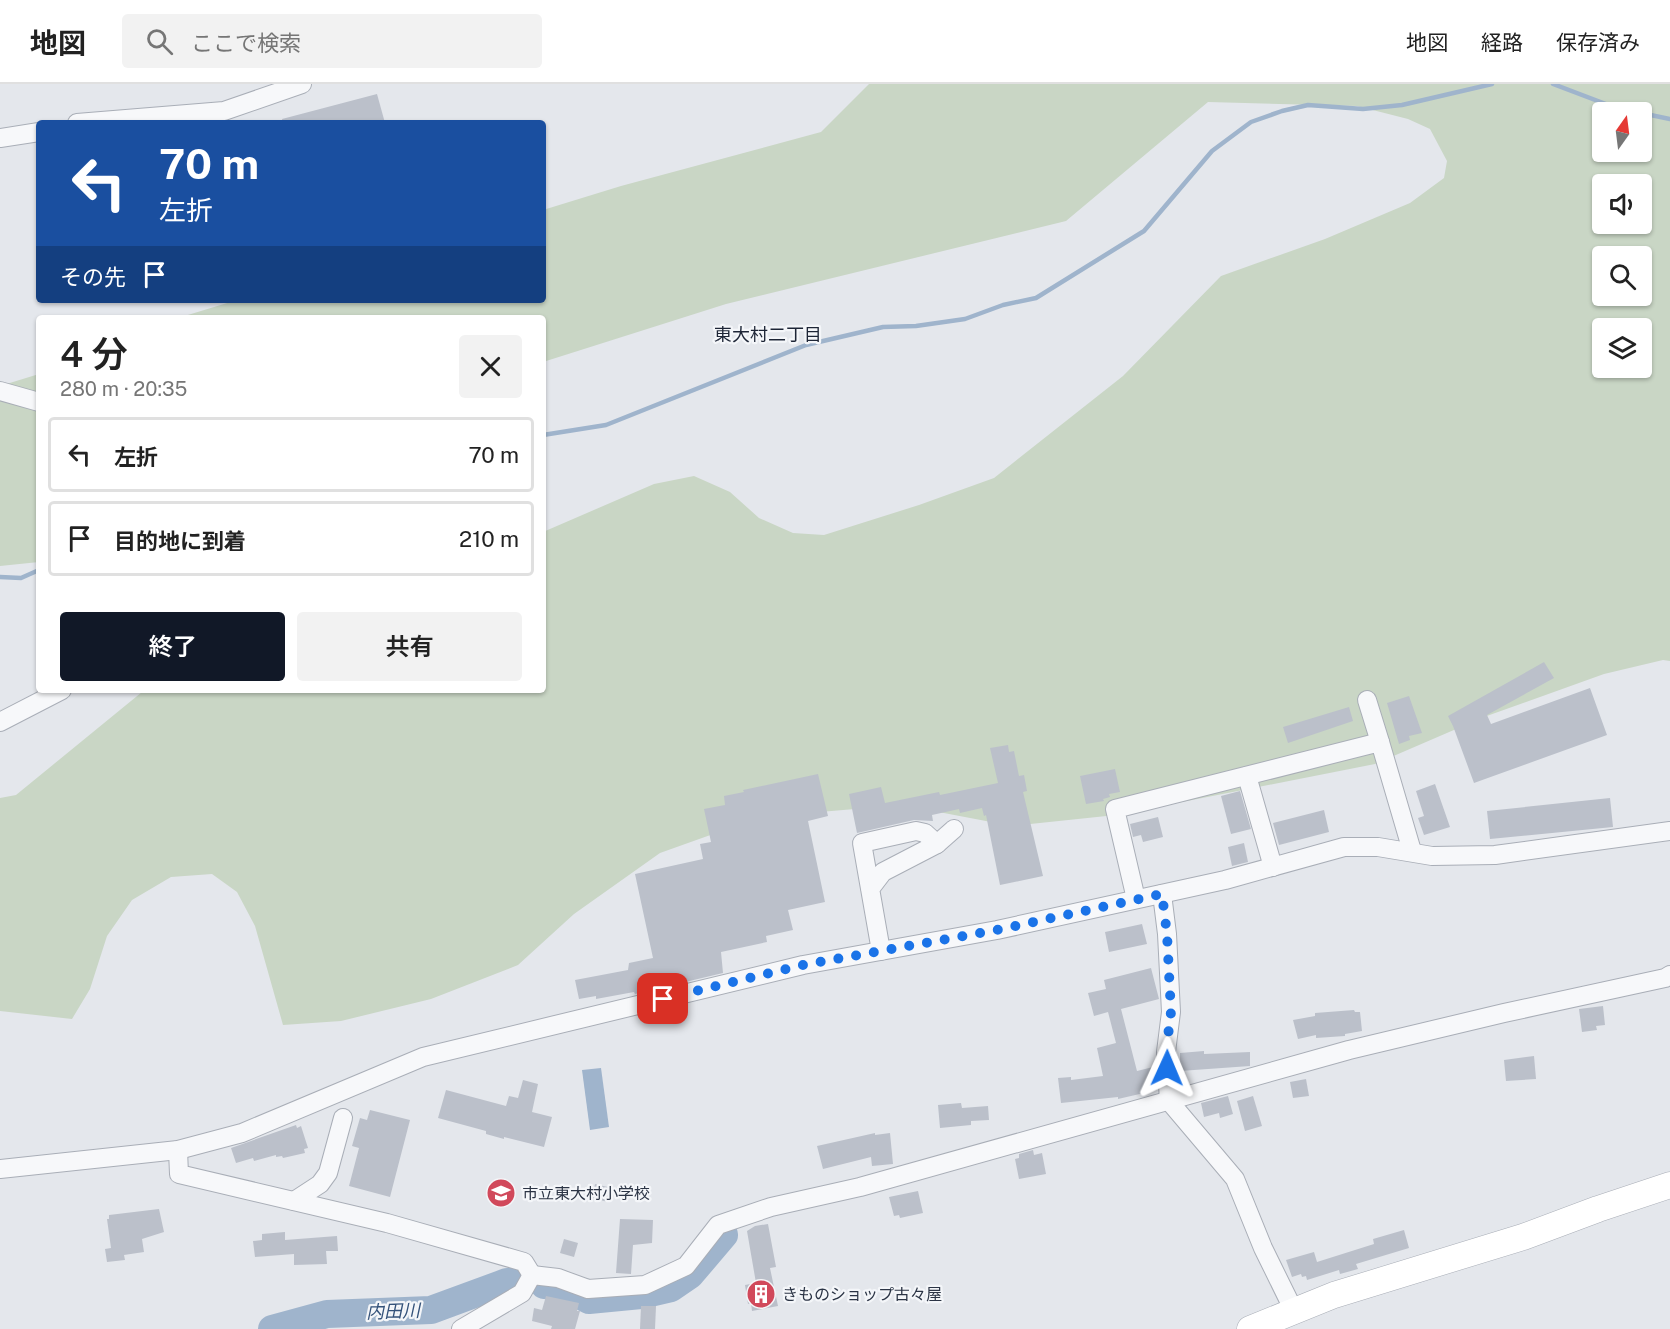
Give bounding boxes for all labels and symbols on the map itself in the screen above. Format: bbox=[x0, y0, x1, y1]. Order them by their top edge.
north arrow bbox=[1592, 102, 1652, 162]
district label: 東大村二丁目 bbox=[714, 324, 822, 345]
pin bbox=[637, 973, 688, 1024]
position arrow bbox=[1135, 1036, 1199, 1100]
school or university icon: 市立東大村小学校 bbox=[485, 1177, 517, 1209]
place label: 市立東大村小学校 bbox=[522, 1184, 650, 1203]
building icon: きものショップ古々屋 bbox=[745, 1278, 777, 1310]
place label: きものショップ古々屋 bbox=[782, 1285, 942, 1304]
water label: 内田川 bbox=[366, 1299, 422, 1322]

